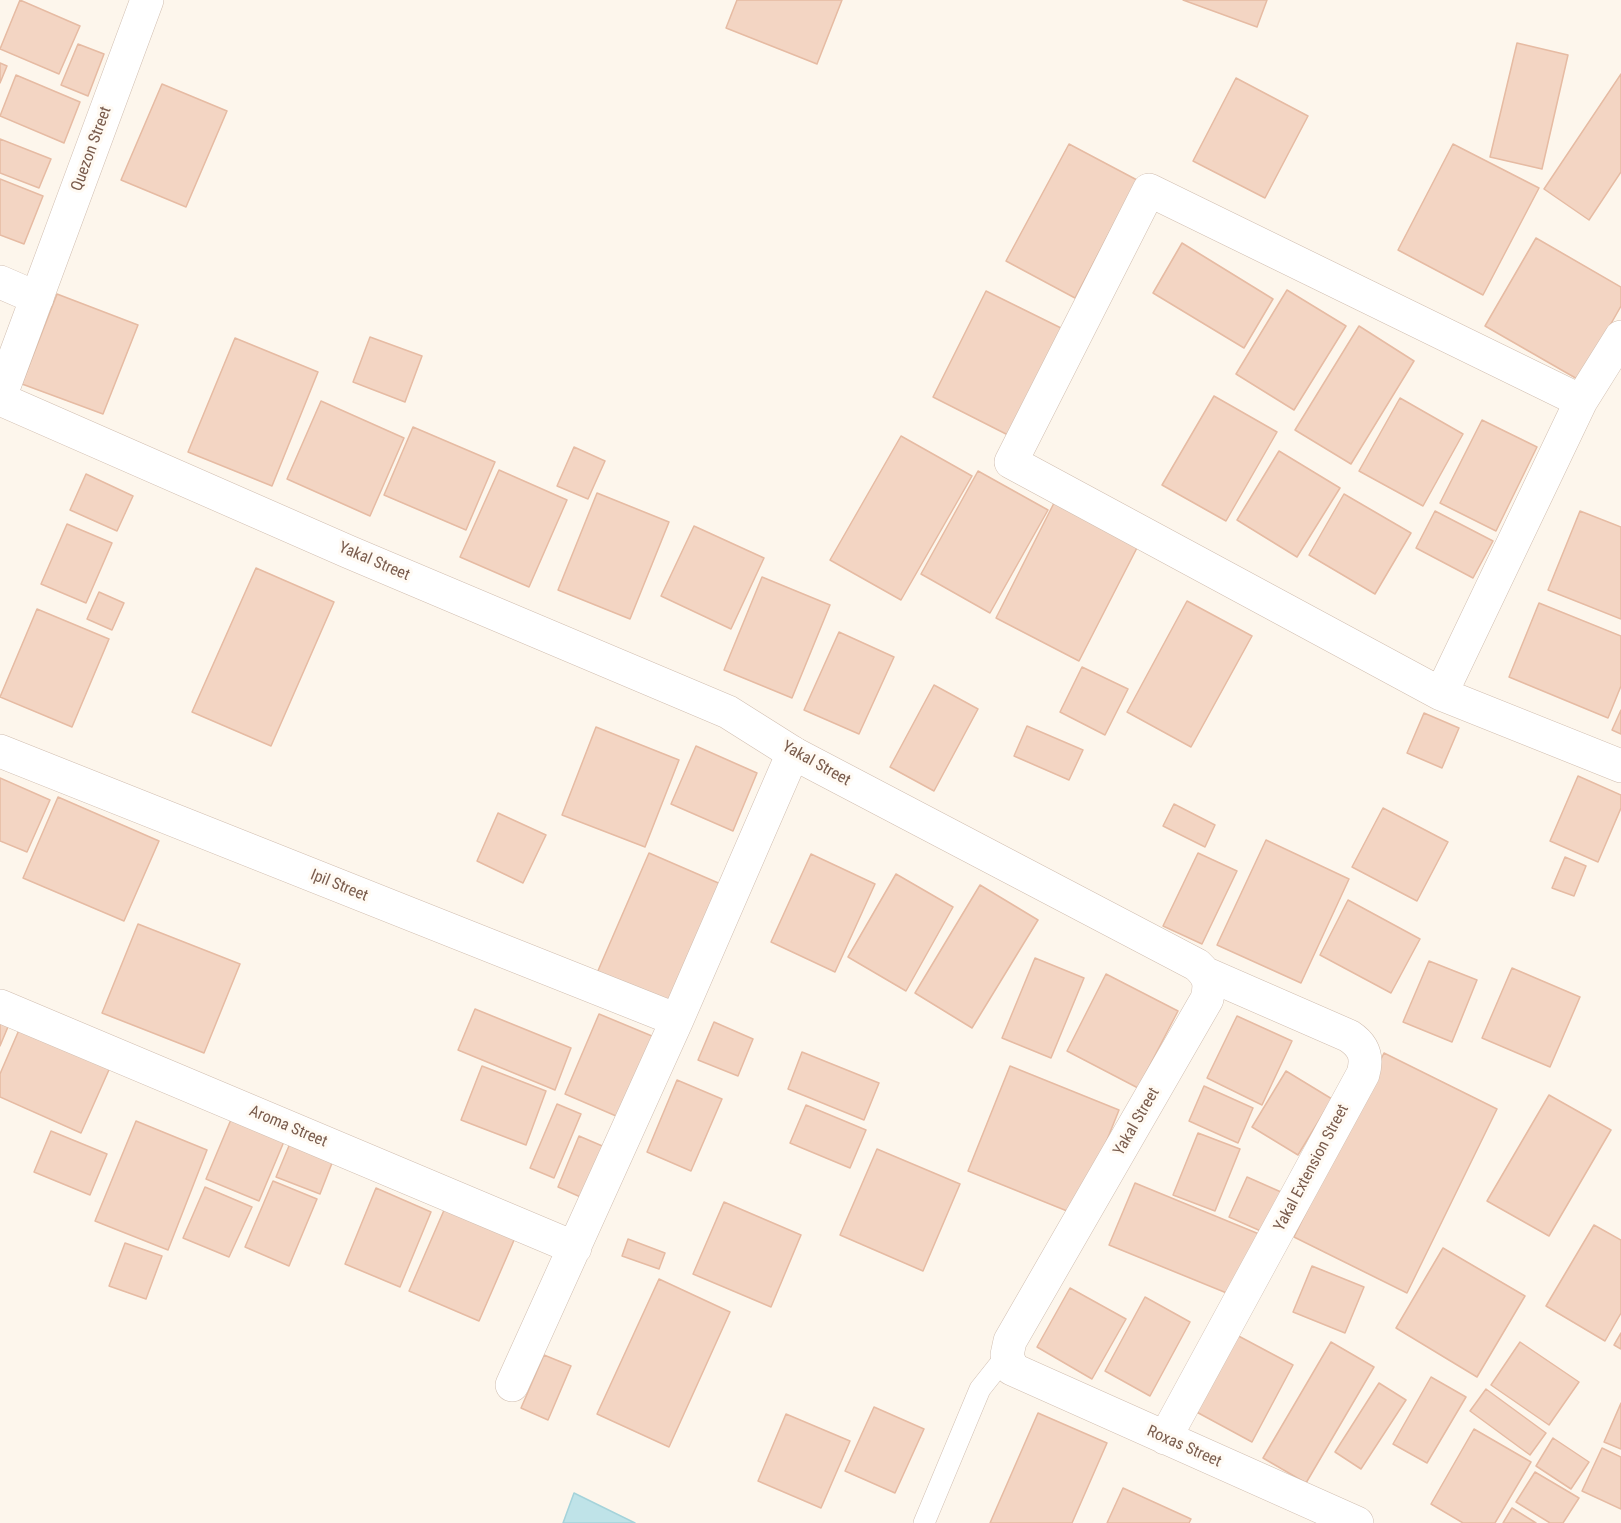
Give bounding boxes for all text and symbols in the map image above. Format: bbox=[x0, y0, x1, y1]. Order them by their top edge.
street label: Quezon Street bbox=[68, 104, 116, 194]
street label: Yakal Street bbox=[336, 538, 412, 586]
street label: Yakal Street bbox=[778, 737, 854, 791]
street label: Ipil Street bbox=[307, 866, 371, 906]
street label: Yakal Street bbox=[1110, 1085, 1164, 1159]
street label: Yakal Extension Street bbox=[1271, 1101, 1353, 1235]
street label: Aroma Street bbox=[246, 1102, 330, 1152]
street label: Roxas Street bbox=[1144, 1422, 1224, 1472]

